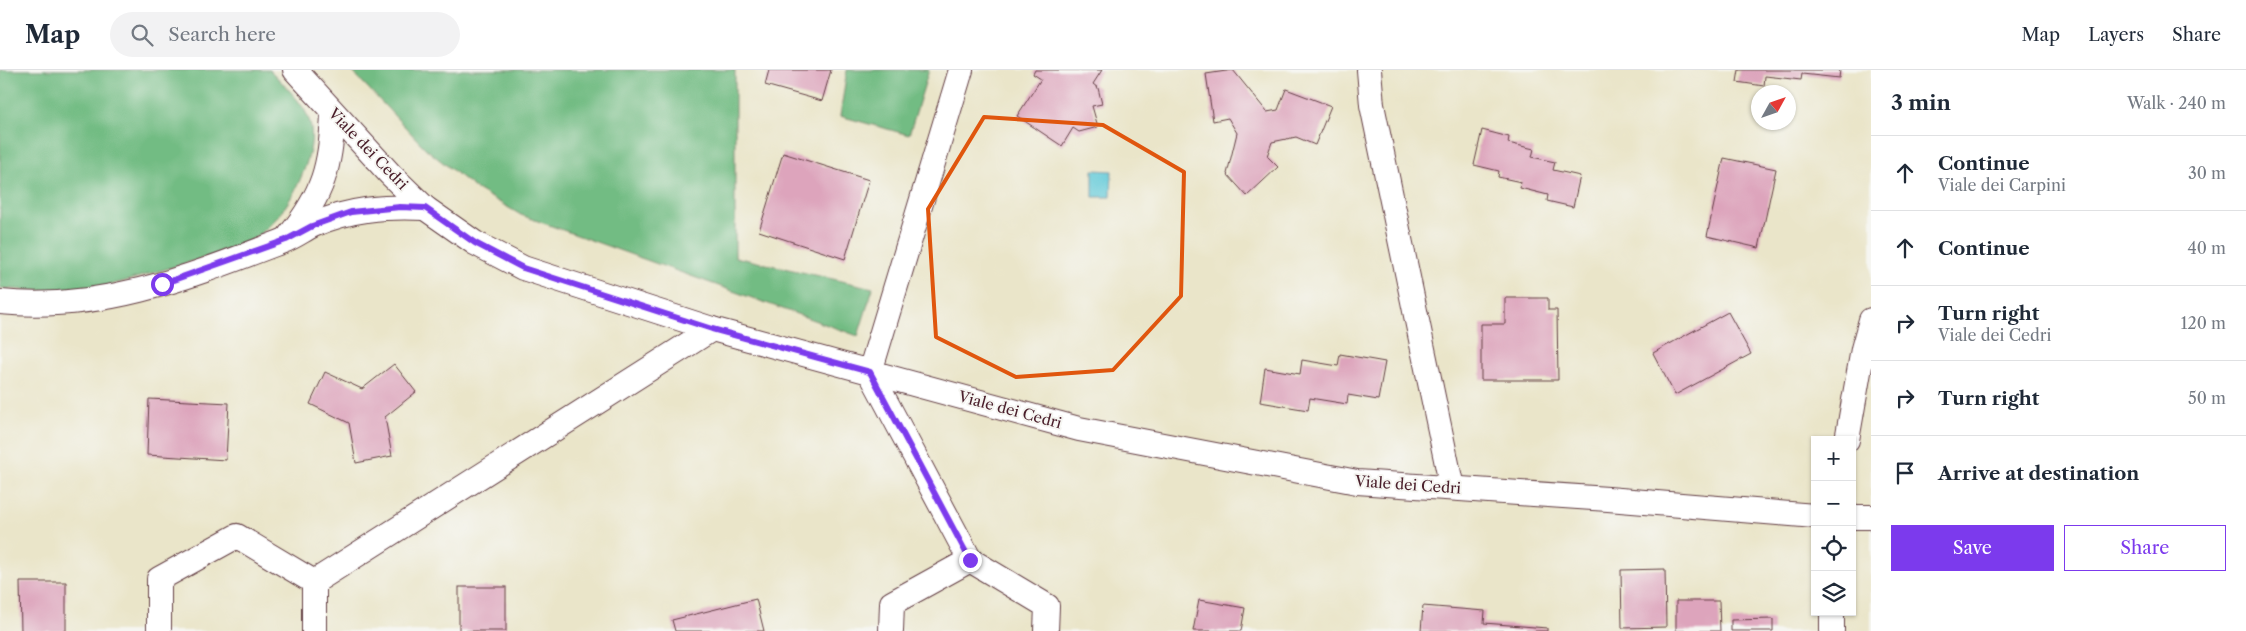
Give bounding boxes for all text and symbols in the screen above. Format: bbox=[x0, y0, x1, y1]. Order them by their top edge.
search box bbox=[110, 12, 460, 57]
text: Map bbox=[25, 20, 80, 49]
icon: search bbox=[128, 21, 156, 49]
text: Search here bbox=[168, 23, 276, 46]
text: Map bbox=[2022, 24, 2060, 46]
text: Layers bbox=[2088, 24, 2144, 46]
text: Share bbox=[2172, 24, 2221, 46]
north arrow bbox=[1751, 85, 1796, 130]
text: 3 min bbox=[1891, 90, 1951, 115]
text: Walk · 240 m bbox=[2127, 93, 2226, 113]
street label: Viale dei Cedri bbox=[324, 103, 412, 194]
text: Continue bbox=[1938, 152, 2030, 175]
icon: ahead bbox=[1891, 159, 1919, 187]
text: 30 m bbox=[2188, 163, 2226, 183]
text: Viale dei Carpini bbox=[1938, 175, 2066, 195]
icon: ahead bbox=[1891, 234, 1919, 262]
text: Continue bbox=[1938, 237, 2030, 260]
text: 40 m bbox=[2187, 238, 2226, 258]
route start bbox=[151, 273, 174, 296]
text: Turn right bbox=[1938, 302, 2039, 325]
icon: right bbox=[1891, 309, 1919, 337]
text: 120 m bbox=[2181, 313, 2226, 333]
text: Viale dei Cedri bbox=[1938, 325, 2051, 345]
icon: right bbox=[1891, 384, 1919, 412]
street label: Viale dei Cedri bbox=[955, 386, 1064, 433]
text: Turn right bbox=[1938, 387, 2039, 410]
text: 50 m bbox=[2188, 388, 2226, 408]
map controls bbox=[1811, 436, 1856, 616]
button: + bbox=[1811, 436, 1856, 481]
icon: arrive bbox=[1891, 459, 1919, 487]
text: Arrive at destination bbox=[1938, 462, 2139, 485]
street label: Viale dei Cedri bbox=[1353, 471, 1462, 498]
button: − bbox=[1811, 481, 1856, 526]
button: Save bbox=[1891, 525, 2054, 571]
button: Share bbox=[2064, 525, 2226, 571]
button: locate bbox=[1811, 526, 1856, 571]
route end bbox=[959, 549, 982, 572]
button: layers bbox=[1811, 571, 1856, 616]

